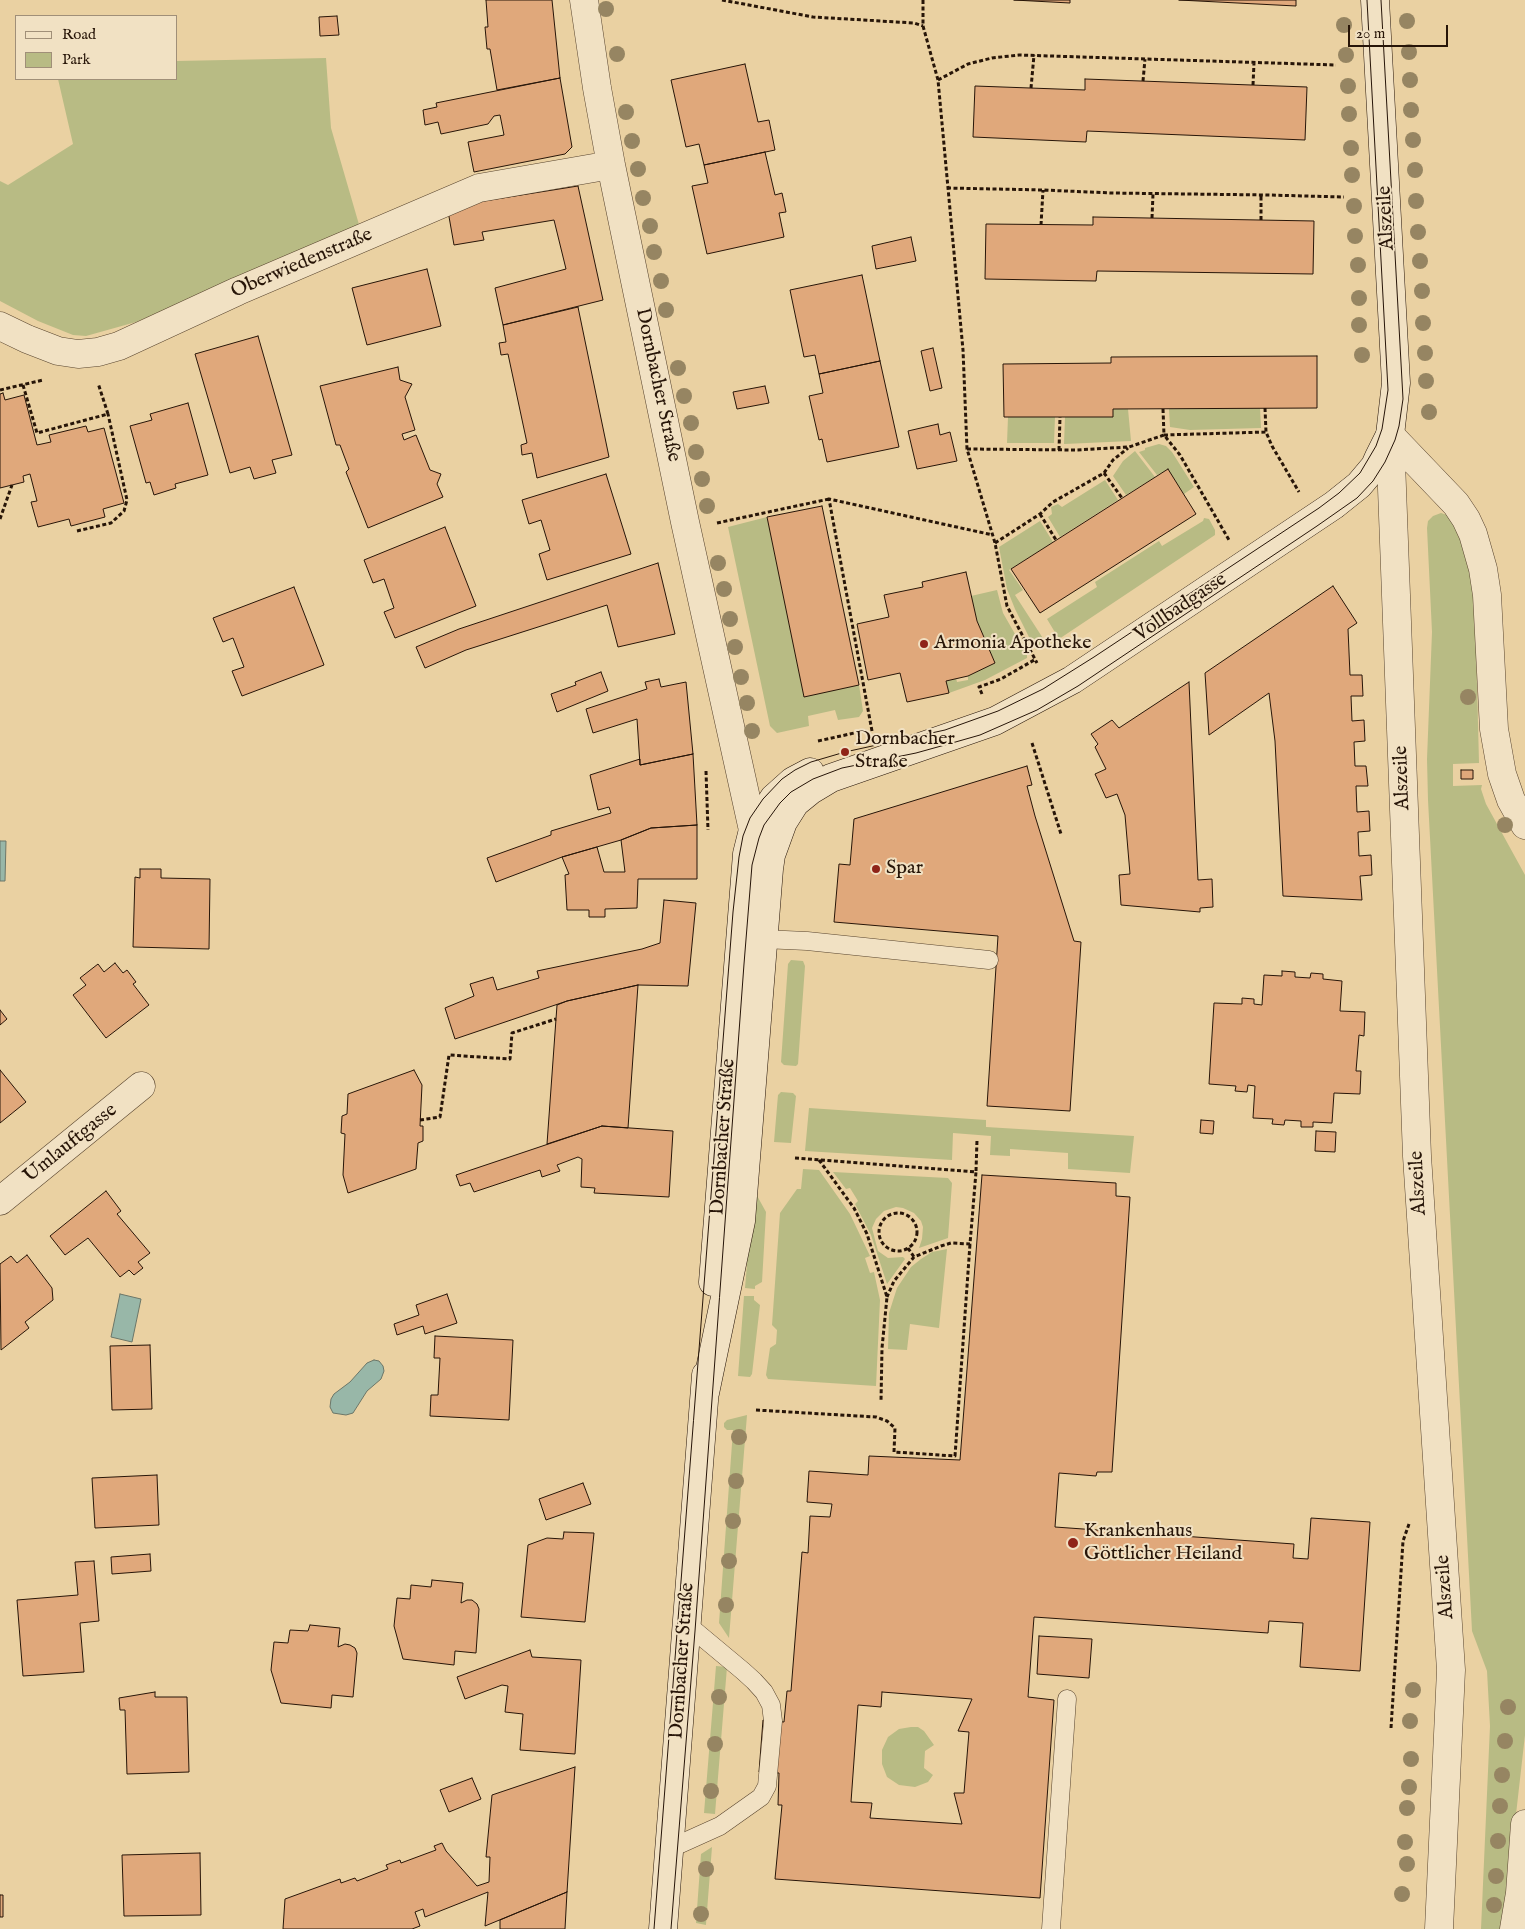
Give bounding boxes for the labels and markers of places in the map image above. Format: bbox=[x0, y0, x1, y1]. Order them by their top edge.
place label: Armonia Apotheke bbox=[934, 632, 1091, 656]
marker: Armonia Apotheke bbox=[918, 638, 930, 650]
place label: Dornbacher Straße bbox=[855, 728, 955, 775]
marker: Dornbacher Straße bbox=[839, 746, 851, 758]
place label: Spar bbox=[886, 857, 923, 881]
marker: Spar bbox=[870, 863, 882, 875]
place label: Krankenhaus Göttlicher Heiland bbox=[1084, 1520, 1242, 1567]
marker: Krankenhaus Göttlicher Heiland bbox=[1066, 1536, 1080, 1550]

